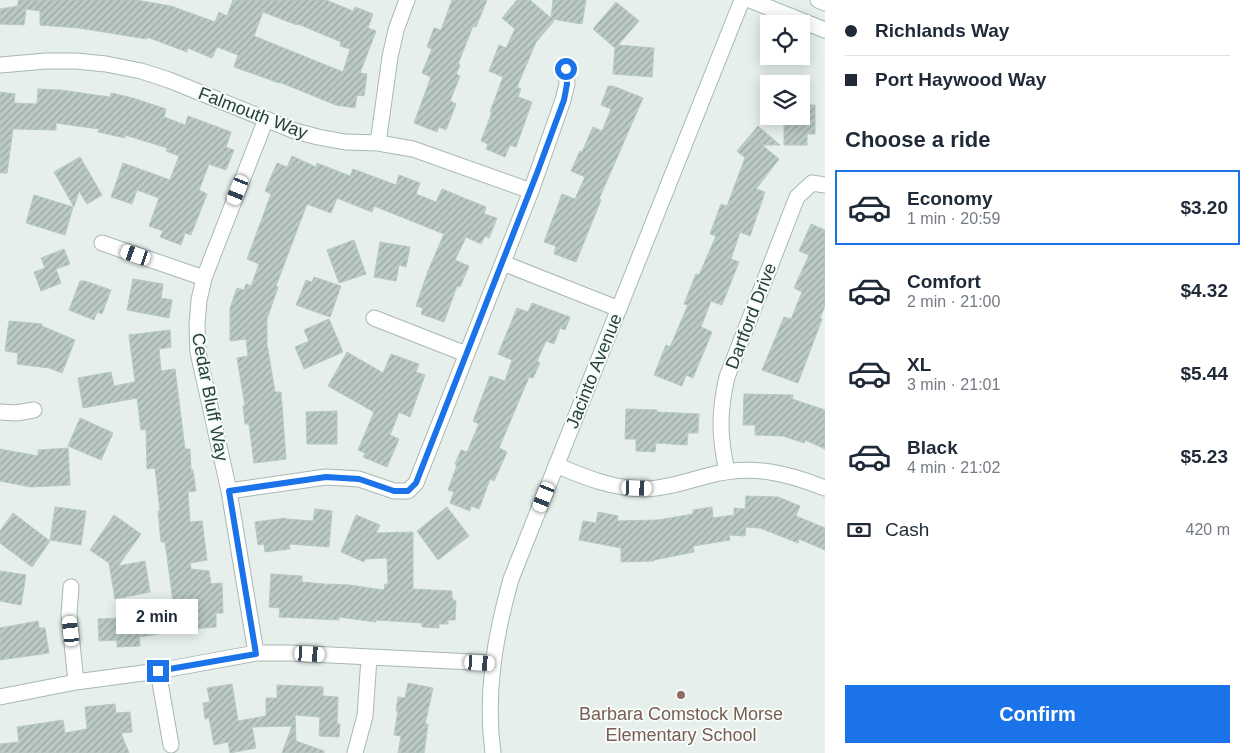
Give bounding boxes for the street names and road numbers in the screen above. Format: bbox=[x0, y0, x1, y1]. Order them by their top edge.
street label: Falmouth Way bbox=[196, 83, 310, 143]
street label: Dartford Drive bbox=[722, 260, 780, 372]
street label: Jacinto Avenue bbox=[562, 311, 626, 431]
street label: Cedar Bluff Way bbox=[188, 331, 232, 463]

